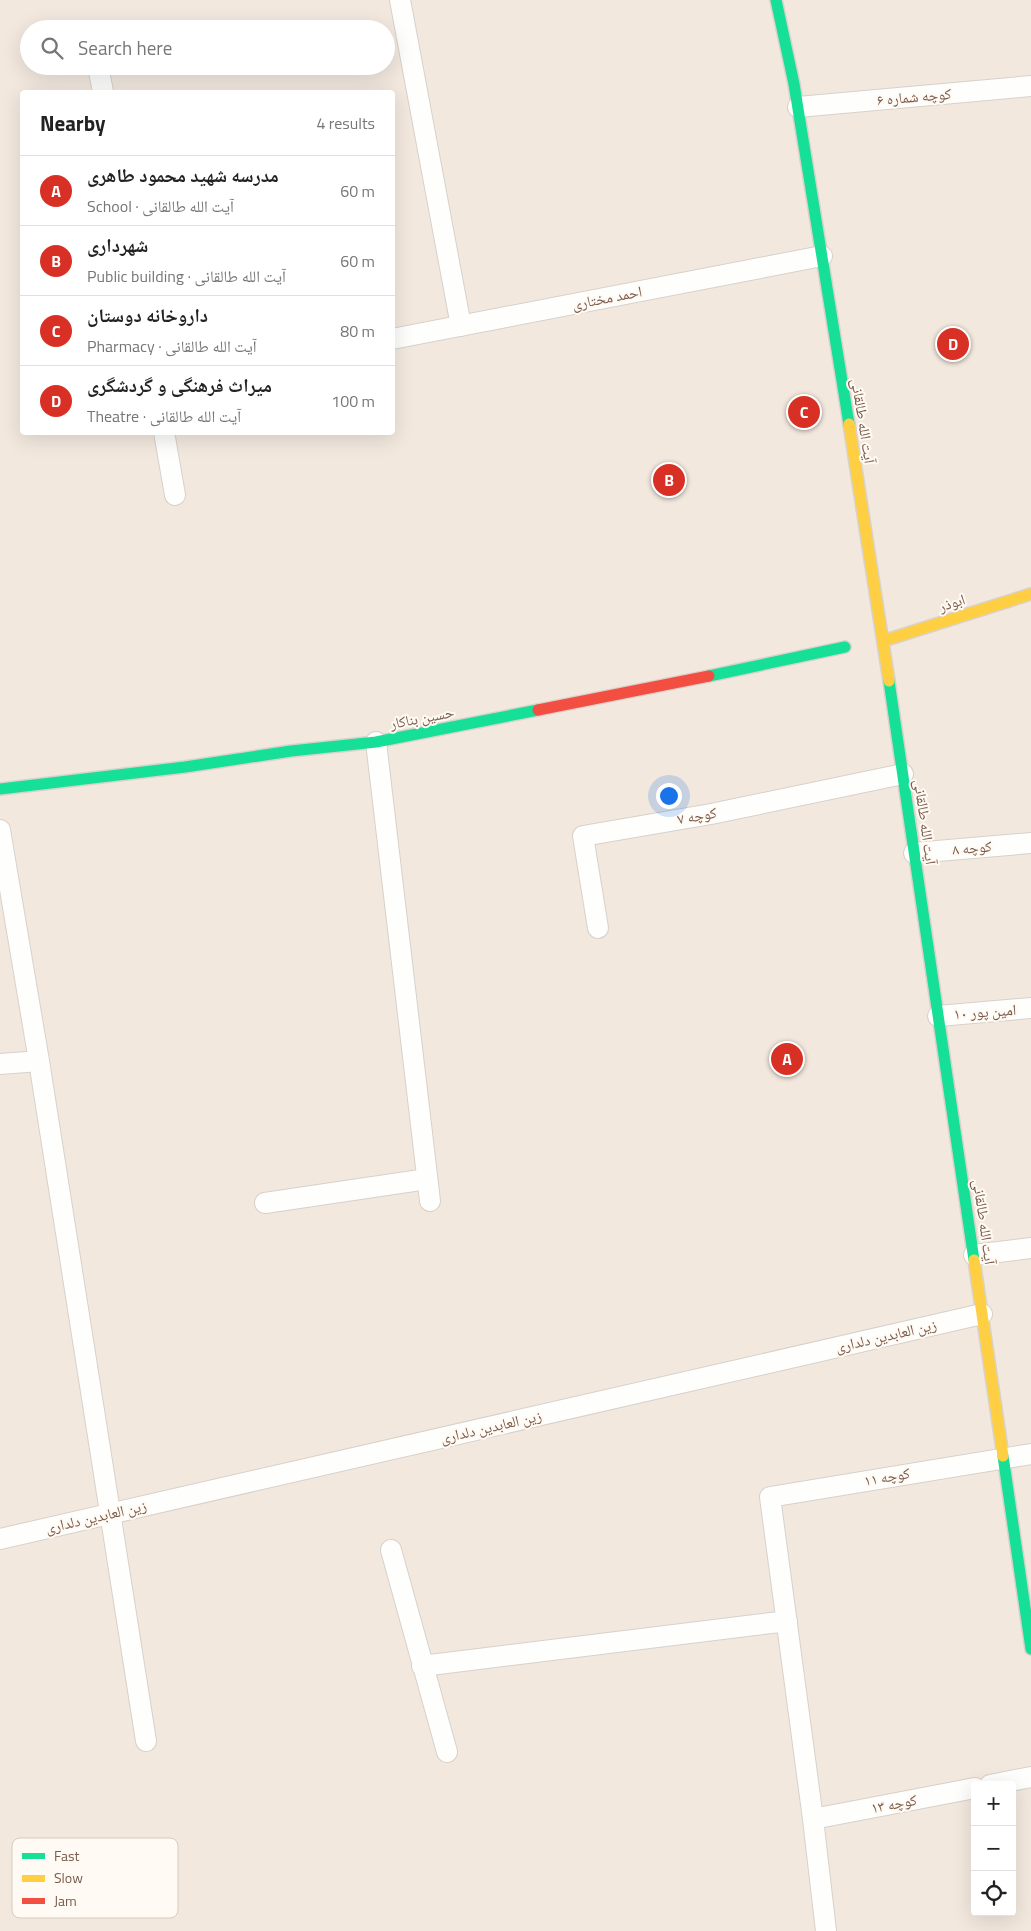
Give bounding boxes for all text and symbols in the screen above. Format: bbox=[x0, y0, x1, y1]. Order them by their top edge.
search box bbox=[20, 20, 395, 75]
text: Search here bbox=[78, 33, 172, 62]
icon: search bbox=[38, 34, 66, 62]
street label: کوچه شماره ۶ bbox=[876, 82, 952, 111]
text: Nearby bbox=[40, 107, 105, 139]
text: 4 results bbox=[316, 111, 375, 135]
text: مدرسه شهید محمود طاهری bbox=[87, 160, 279, 189]
text: A bbox=[51, 179, 61, 203]
text: 60 m bbox=[340, 179, 375, 203]
text: School · آیت الله طالقانی bbox=[87, 194, 234, 218]
text: شهرداری bbox=[87, 230, 148, 259]
text: B bbox=[51, 249, 61, 273]
text: 60 m bbox=[340, 249, 375, 273]
text: Public building · آیت الله طالقانی bbox=[87, 264, 286, 288]
street label: احمد مختاری bbox=[570, 279, 644, 316]
text: داروخانه دوستان bbox=[87, 300, 208, 329]
text: C bbox=[52, 319, 60, 343]
text: 80 m bbox=[340, 319, 375, 343]
pin: D bbox=[937, 325, 969, 363]
text: Pharmacy · آیت الله طالقانی bbox=[87, 334, 257, 358]
text: میراث فرهنگی و گردشگری bbox=[87, 370, 272, 399]
street label: آیت الله طالقانی bbox=[845, 377, 882, 466]
text: D bbox=[51, 389, 61, 413]
text: 100 m bbox=[331, 389, 375, 413]
pin: C bbox=[788, 393, 820, 431]
text: Theatre · آیت الله طالقانی bbox=[87, 404, 241, 428]
pin: B bbox=[653, 461, 685, 499]
street label: ابوذر bbox=[935, 587, 968, 618]
street label: حسین بناکار bbox=[387, 700, 456, 735]
street label: آیت الله طالقانی bbox=[908, 778, 943, 867]
your location bbox=[656, 783, 682, 809]
street label: کوچه ۷ bbox=[675, 801, 718, 830]
street label: کوچه ۸ bbox=[951, 834, 993, 861]
street label: امین پور ۱۰ bbox=[953, 998, 1017, 1025]
pin: A bbox=[771, 1040, 803, 1078]
street label: آیت الله طالقانی bbox=[967, 1178, 1002, 1267]
street label: زین العابدین دلداری bbox=[833, 1313, 939, 1358]
street label: زین العابدین دلداری bbox=[438, 1404, 544, 1449]
street label: کوچه ۱۱ bbox=[862, 1461, 912, 1492]
street label: زین العابدین دلداری bbox=[43, 1494, 149, 1539]
map controls bbox=[971, 1781, 1016, 1916]
button: + bbox=[971, 1781, 1016, 1826]
street label: کوچه ۱۳ bbox=[869, 1788, 919, 1819]
button: − bbox=[971, 1826, 1016, 1871]
legend bbox=[12, 1838, 178, 1918]
text: Fast bbox=[54, 1845, 79, 1866]
text: Slow bbox=[54, 1867, 83, 1888]
button: locate bbox=[971, 1871, 1016, 1916]
text: Jam bbox=[54, 1890, 77, 1911]

